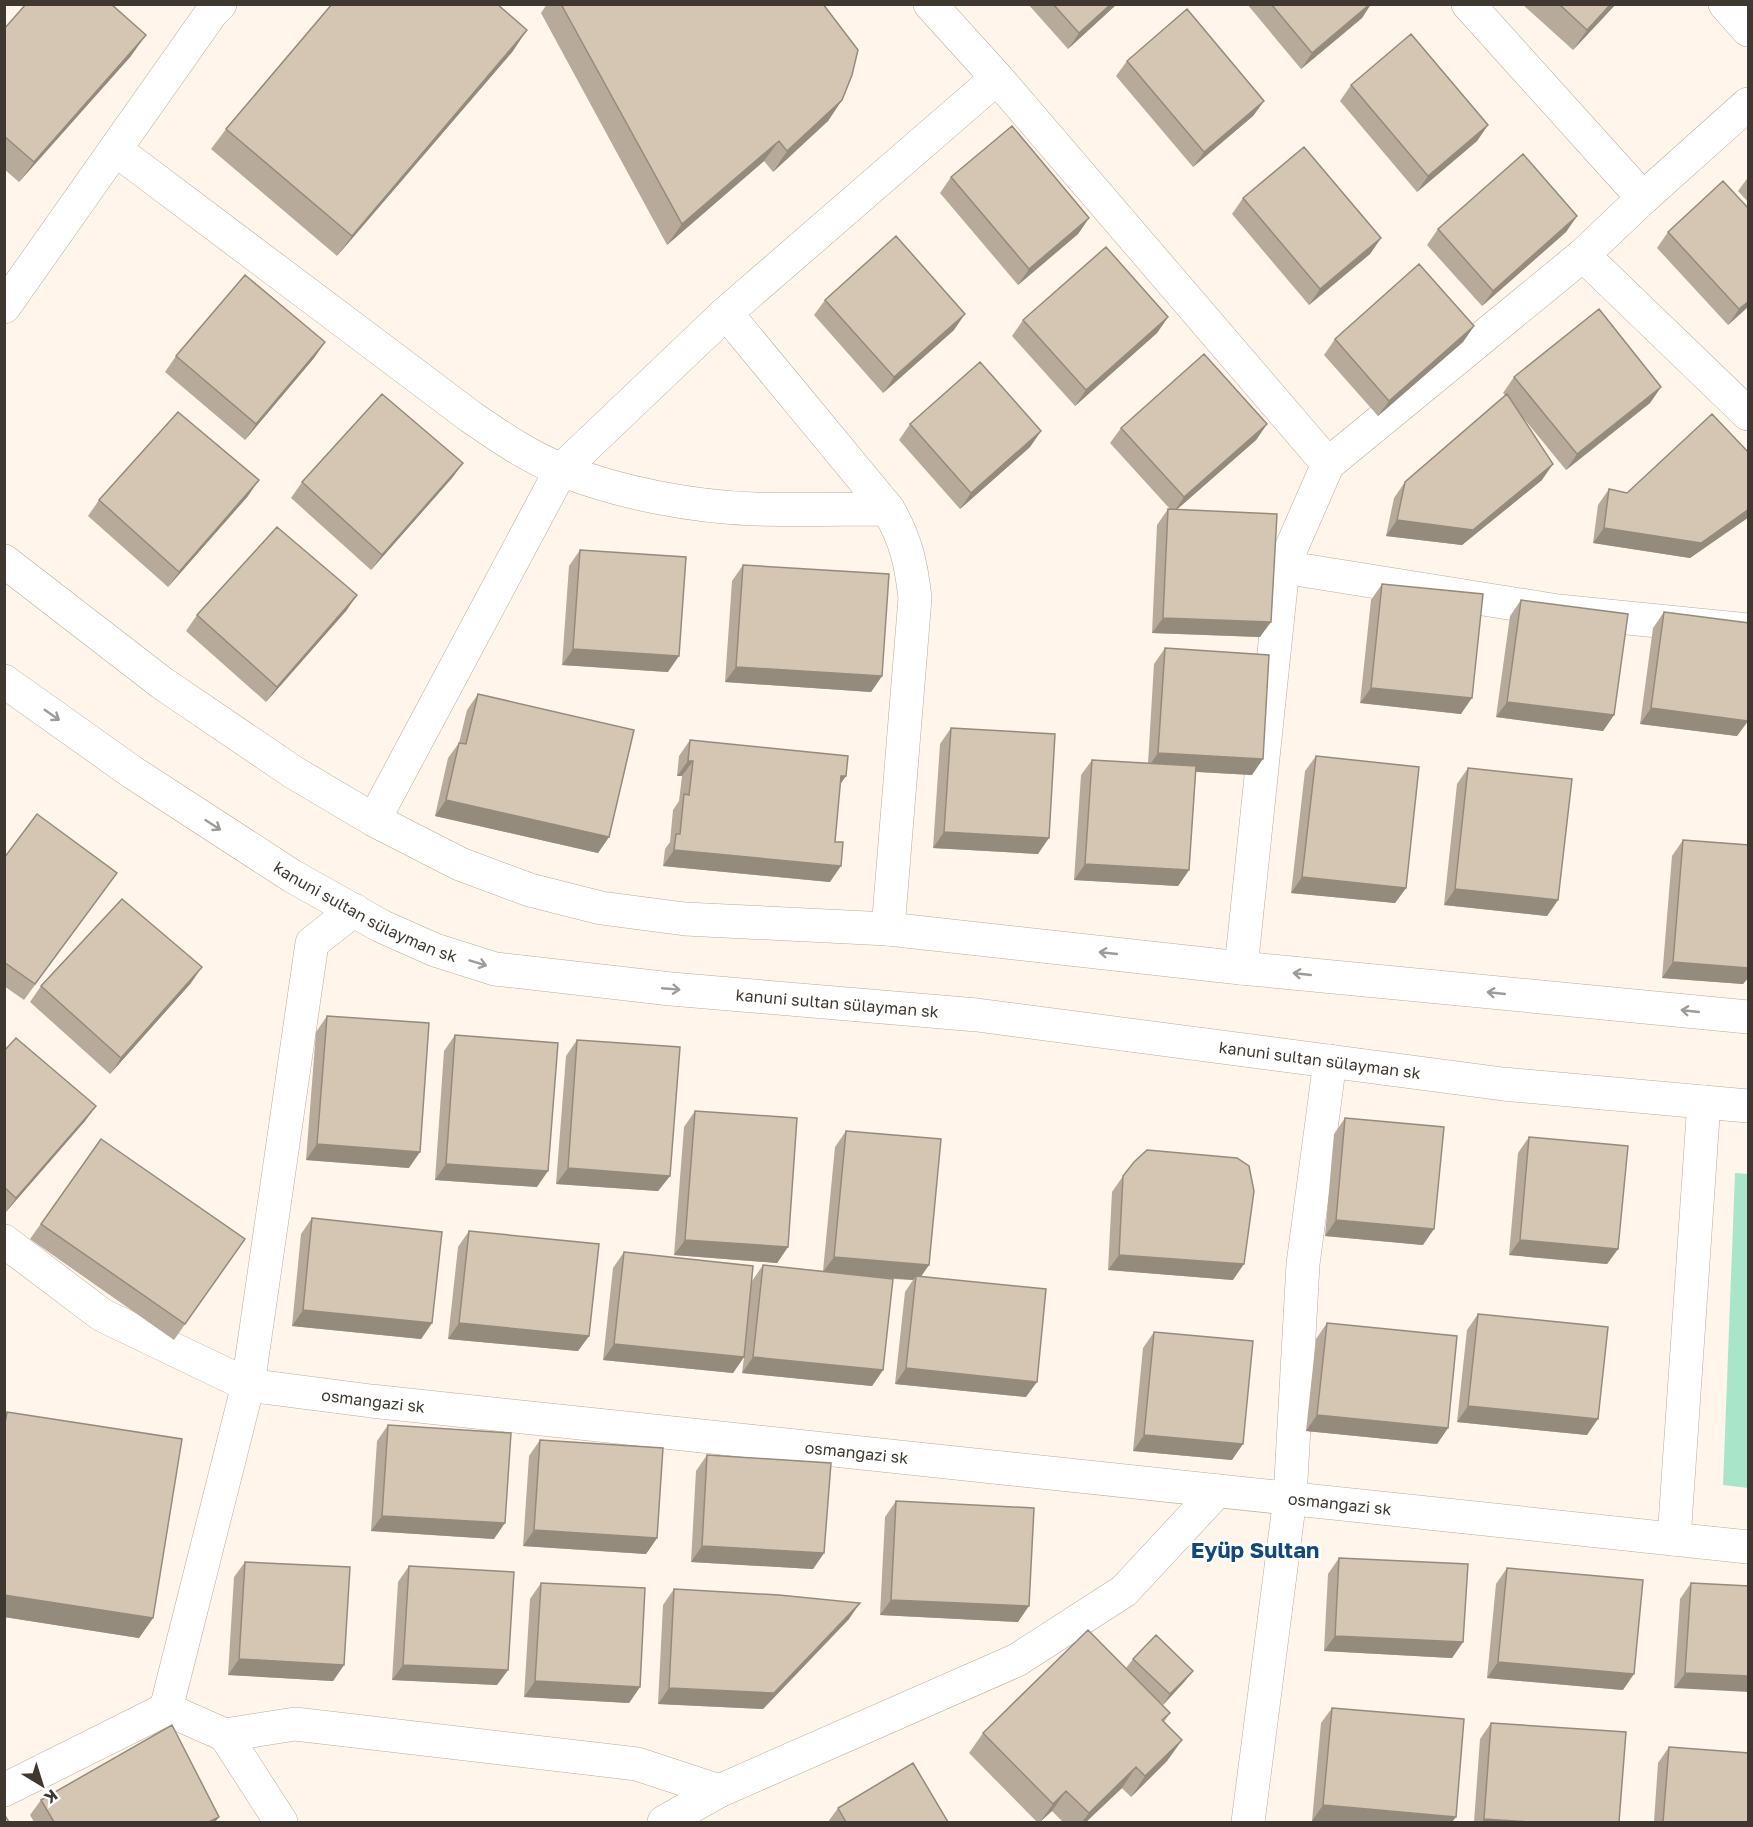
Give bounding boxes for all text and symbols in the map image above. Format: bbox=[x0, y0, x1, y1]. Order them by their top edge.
one-way arrow bbox=[44, 709, 60, 721]
one-way arrow bbox=[204, 819, 221, 831]
street label: kanuni sultan sülayman sk bbox=[270, 857, 460, 966]
one-way arrow bbox=[1099, 948, 1119, 959]
one-way arrow bbox=[468, 958, 487, 969]
one-way arrow bbox=[1293, 968, 1313, 979]
one-way arrow bbox=[660, 984, 680, 995]
street label: kanuni sultan sülayman sk bbox=[735, 985, 940, 1022]
one-way arrow bbox=[1487, 987, 1507, 998]
one-way arrow bbox=[1681, 1005, 1701, 1016]
street label: kanuni sultan sülayman sk bbox=[1218, 1037, 1422, 1083]
street label: osmangazi sk bbox=[320, 1385, 426, 1417]
street label: osmangazi sk bbox=[804, 1437, 909, 1468]
street label: osmangazi sk bbox=[1287, 1488, 1393, 1519]
district label: Eyüp Sultan bbox=[1191, 1536, 1319, 1563]
north arrow bbox=[12, 1755, 72, 1815]
text: K bbox=[40, 1785, 62, 1809]

